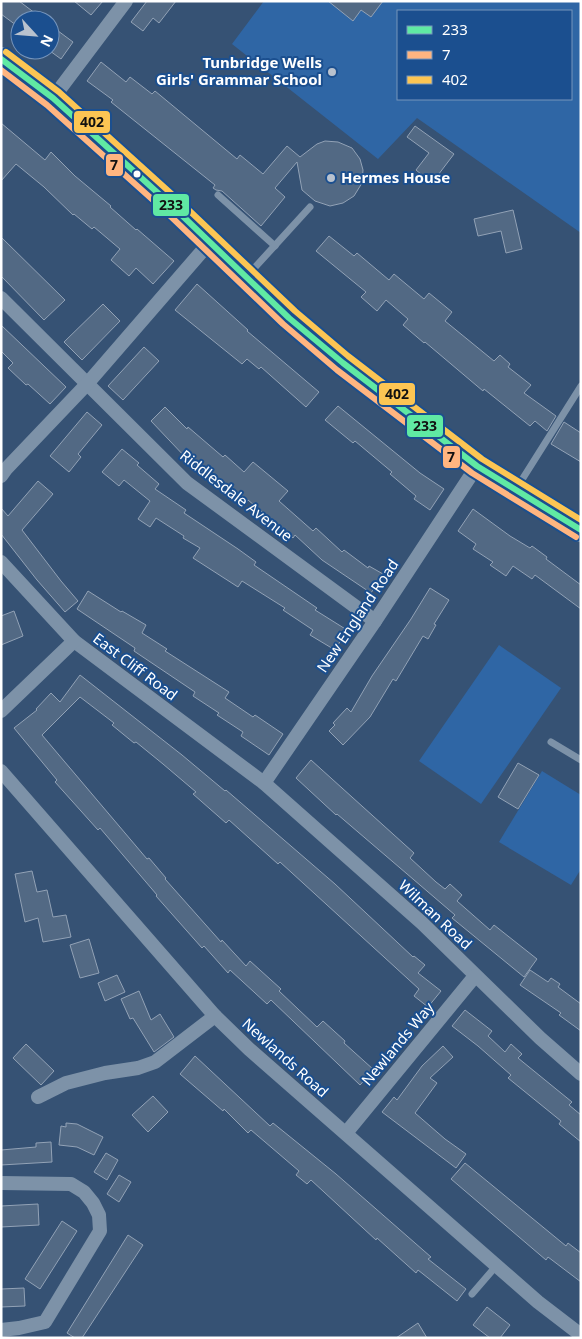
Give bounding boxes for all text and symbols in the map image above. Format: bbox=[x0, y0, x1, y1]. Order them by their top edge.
north arrow bbox=[10, 10, 60, 60]
legend bbox=[397, 10, 572, 100]
text: 233 bbox=[442, 19, 468, 39]
text: N bbox=[36, 32, 58, 50]
text: 7 bbox=[442, 44, 451, 64]
place label: Tunbridge Wells Girls' Grammar School bbox=[156, 52, 322, 89]
marker: Tunbridge Wells Girls' Grammar School bbox=[326, 66, 338, 78]
text: 402 bbox=[442, 69, 468, 89]
line badge: 402 bbox=[73, 110, 111, 134]
text: 402 bbox=[80, 112, 104, 131]
line badge: 7 bbox=[105, 153, 124, 177]
text: 7 bbox=[110, 155, 118, 174]
place label: Hermes House bbox=[341, 167, 450, 187]
unlabelled marker bbox=[132, 169, 142, 179]
marker: Hermes House bbox=[325, 172, 337, 184]
line badge: 233 bbox=[152, 193, 190, 217]
text: 233 bbox=[159, 195, 183, 214]
line badge: 402 bbox=[378, 382, 416, 406]
text: 402 bbox=[385, 384, 409, 403]
line badge: 233 bbox=[406, 414, 444, 438]
text: 233 bbox=[413, 416, 437, 435]
street label: Riddlesdale Avenue bbox=[176, 445, 297, 545]
line badge: 7 bbox=[442, 445, 461, 469]
text: 7 bbox=[447, 447, 455, 466]
street label: New England Road bbox=[312, 555, 403, 676]
street label: East Cliff Road bbox=[89, 628, 182, 705]
street label: Wilman Road bbox=[395, 875, 477, 953]
street label: Newlands Way bbox=[356, 997, 438, 1089]
street label: Newlands Road bbox=[238, 1013, 333, 1101]

